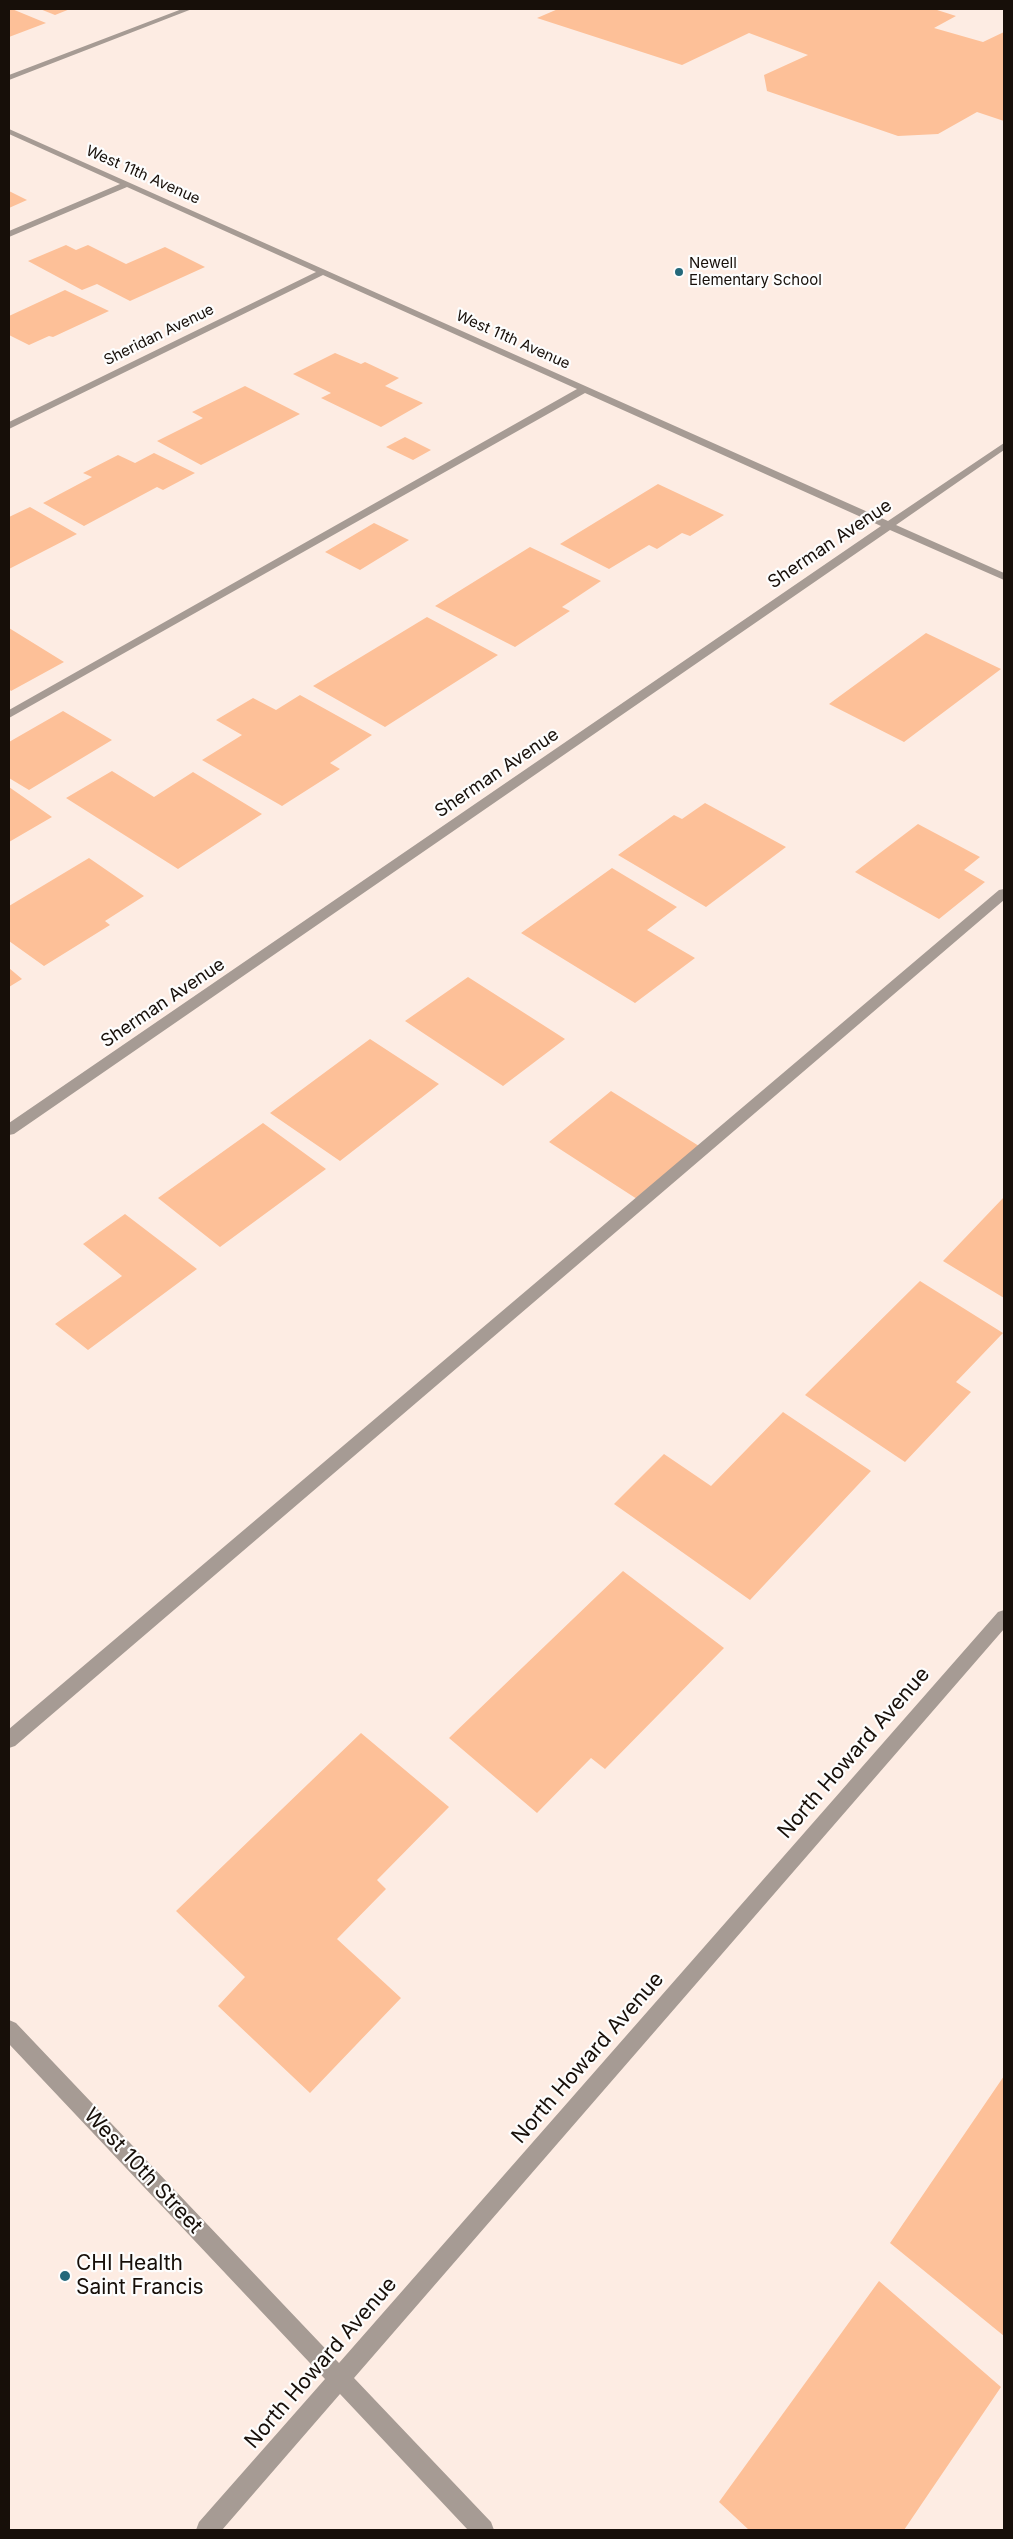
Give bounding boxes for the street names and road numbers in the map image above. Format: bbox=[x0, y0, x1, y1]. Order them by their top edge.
street label: West 11th Avenue bbox=[83, 142, 203, 208]
street label: Sheridan Avenue bbox=[101, 301, 217, 369]
street label: West 11th Avenue bbox=[453, 307, 573, 373]
street label: Sherman Avenue bbox=[764, 495, 896, 593]
street label: Sherman Avenue bbox=[431, 724, 563, 822]
street label: Sherman Avenue bbox=[97, 954, 229, 1052]
street label: North Howard Avenue bbox=[773, 1662, 935, 1844]
street label: North Howard Avenue bbox=[507, 1967, 669, 2149]
street label: West 10th Street bbox=[78, 2103, 208, 2239]
street label: North Howard Avenue bbox=[240, 2272, 402, 2454]

